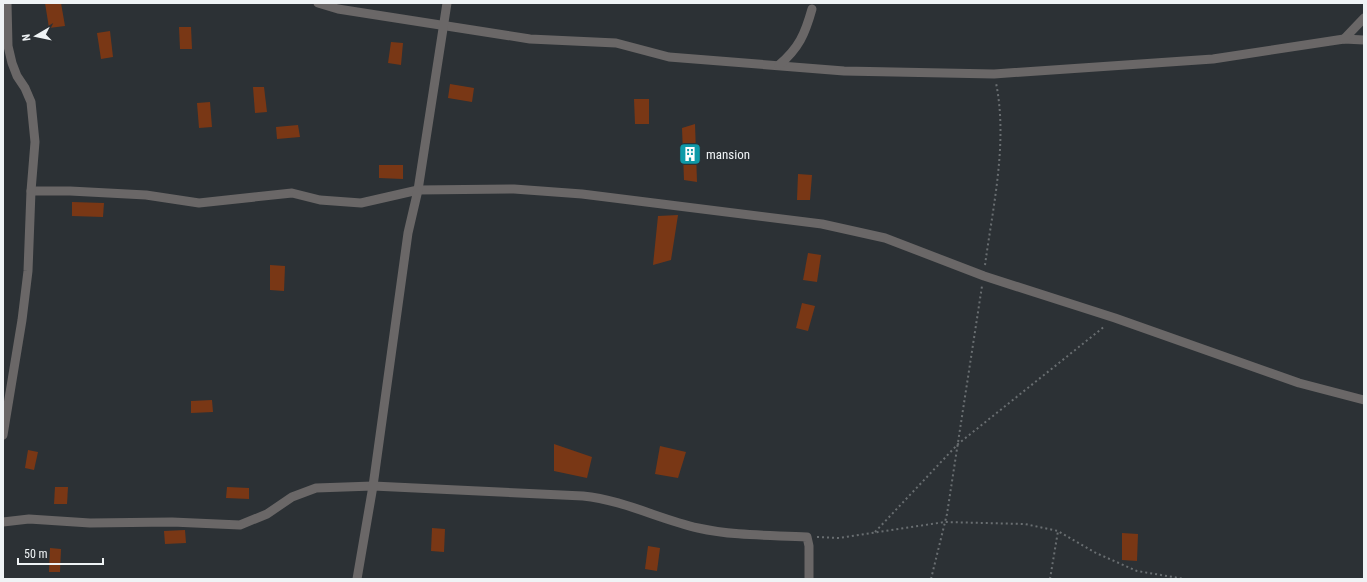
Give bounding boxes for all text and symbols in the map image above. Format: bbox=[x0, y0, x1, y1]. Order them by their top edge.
north arrow bbox=[16, 16, 56, 56]
text: N bbox=[20, 33, 34, 42]
building icon: mansion bbox=[677, 141, 703, 167]
place label: mansion bbox=[706, 147, 750, 162]
scale bar bbox=[18, 540, 103, 566]
text: 50 m bbox=[24, 547, 48, 561]

